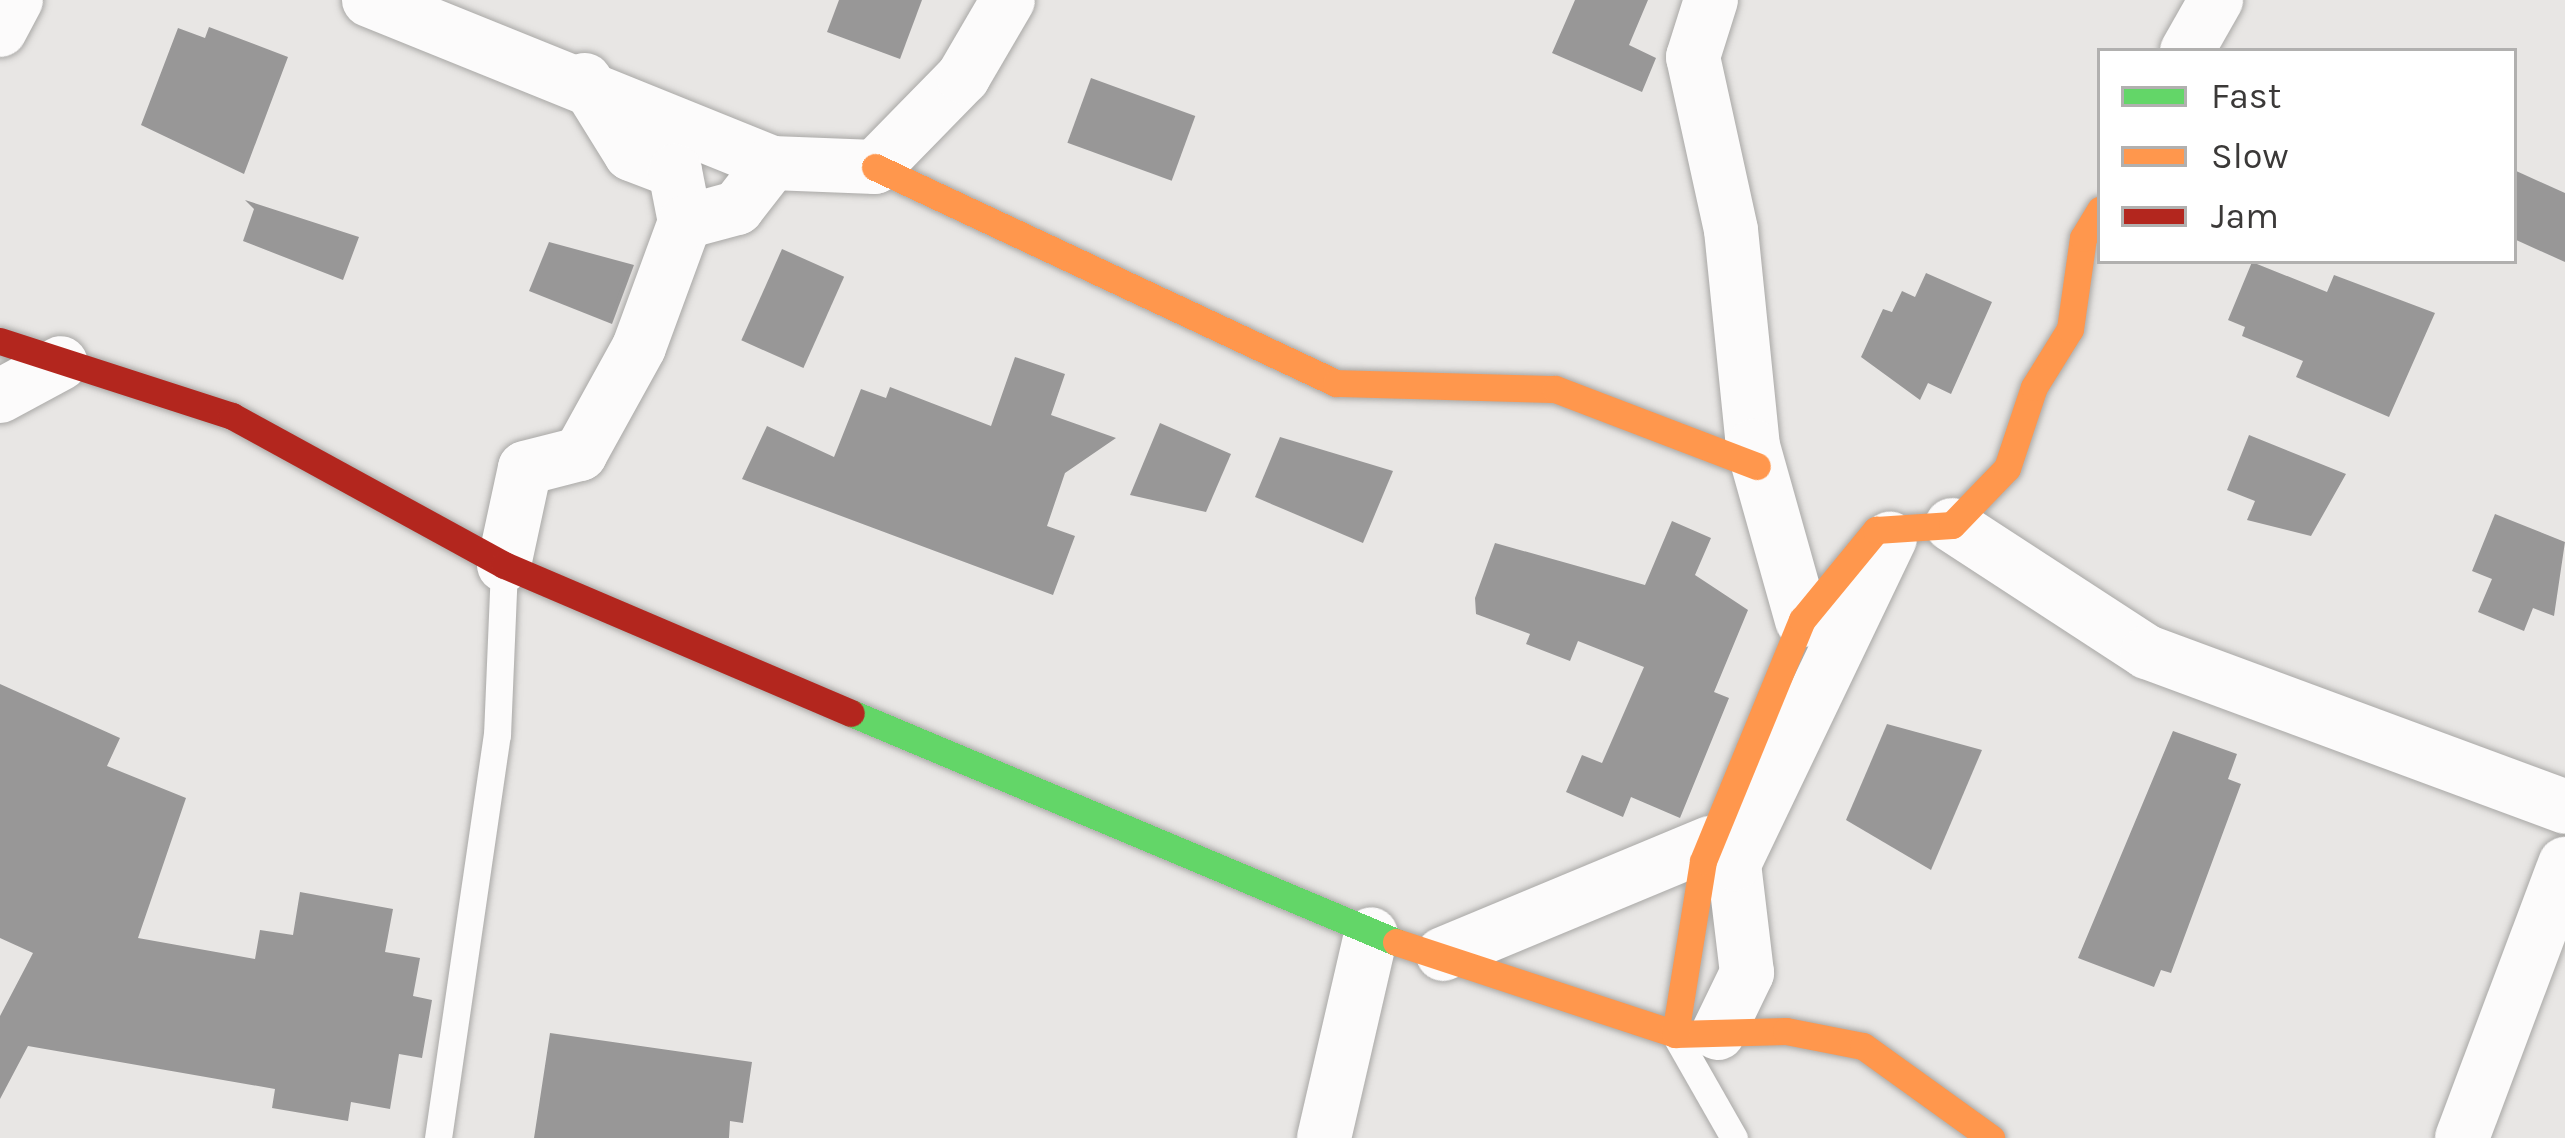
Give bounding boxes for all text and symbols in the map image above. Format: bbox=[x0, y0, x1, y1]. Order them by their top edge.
legend bbox=[2097, 48, 2517, 264]
text: Fast bbox=[2211, 75, 2281, 117]
text: Slow bbox=[2211, 135, 2289, 177]
text: Jam bbox=[2211, 195, 2279, 237]

